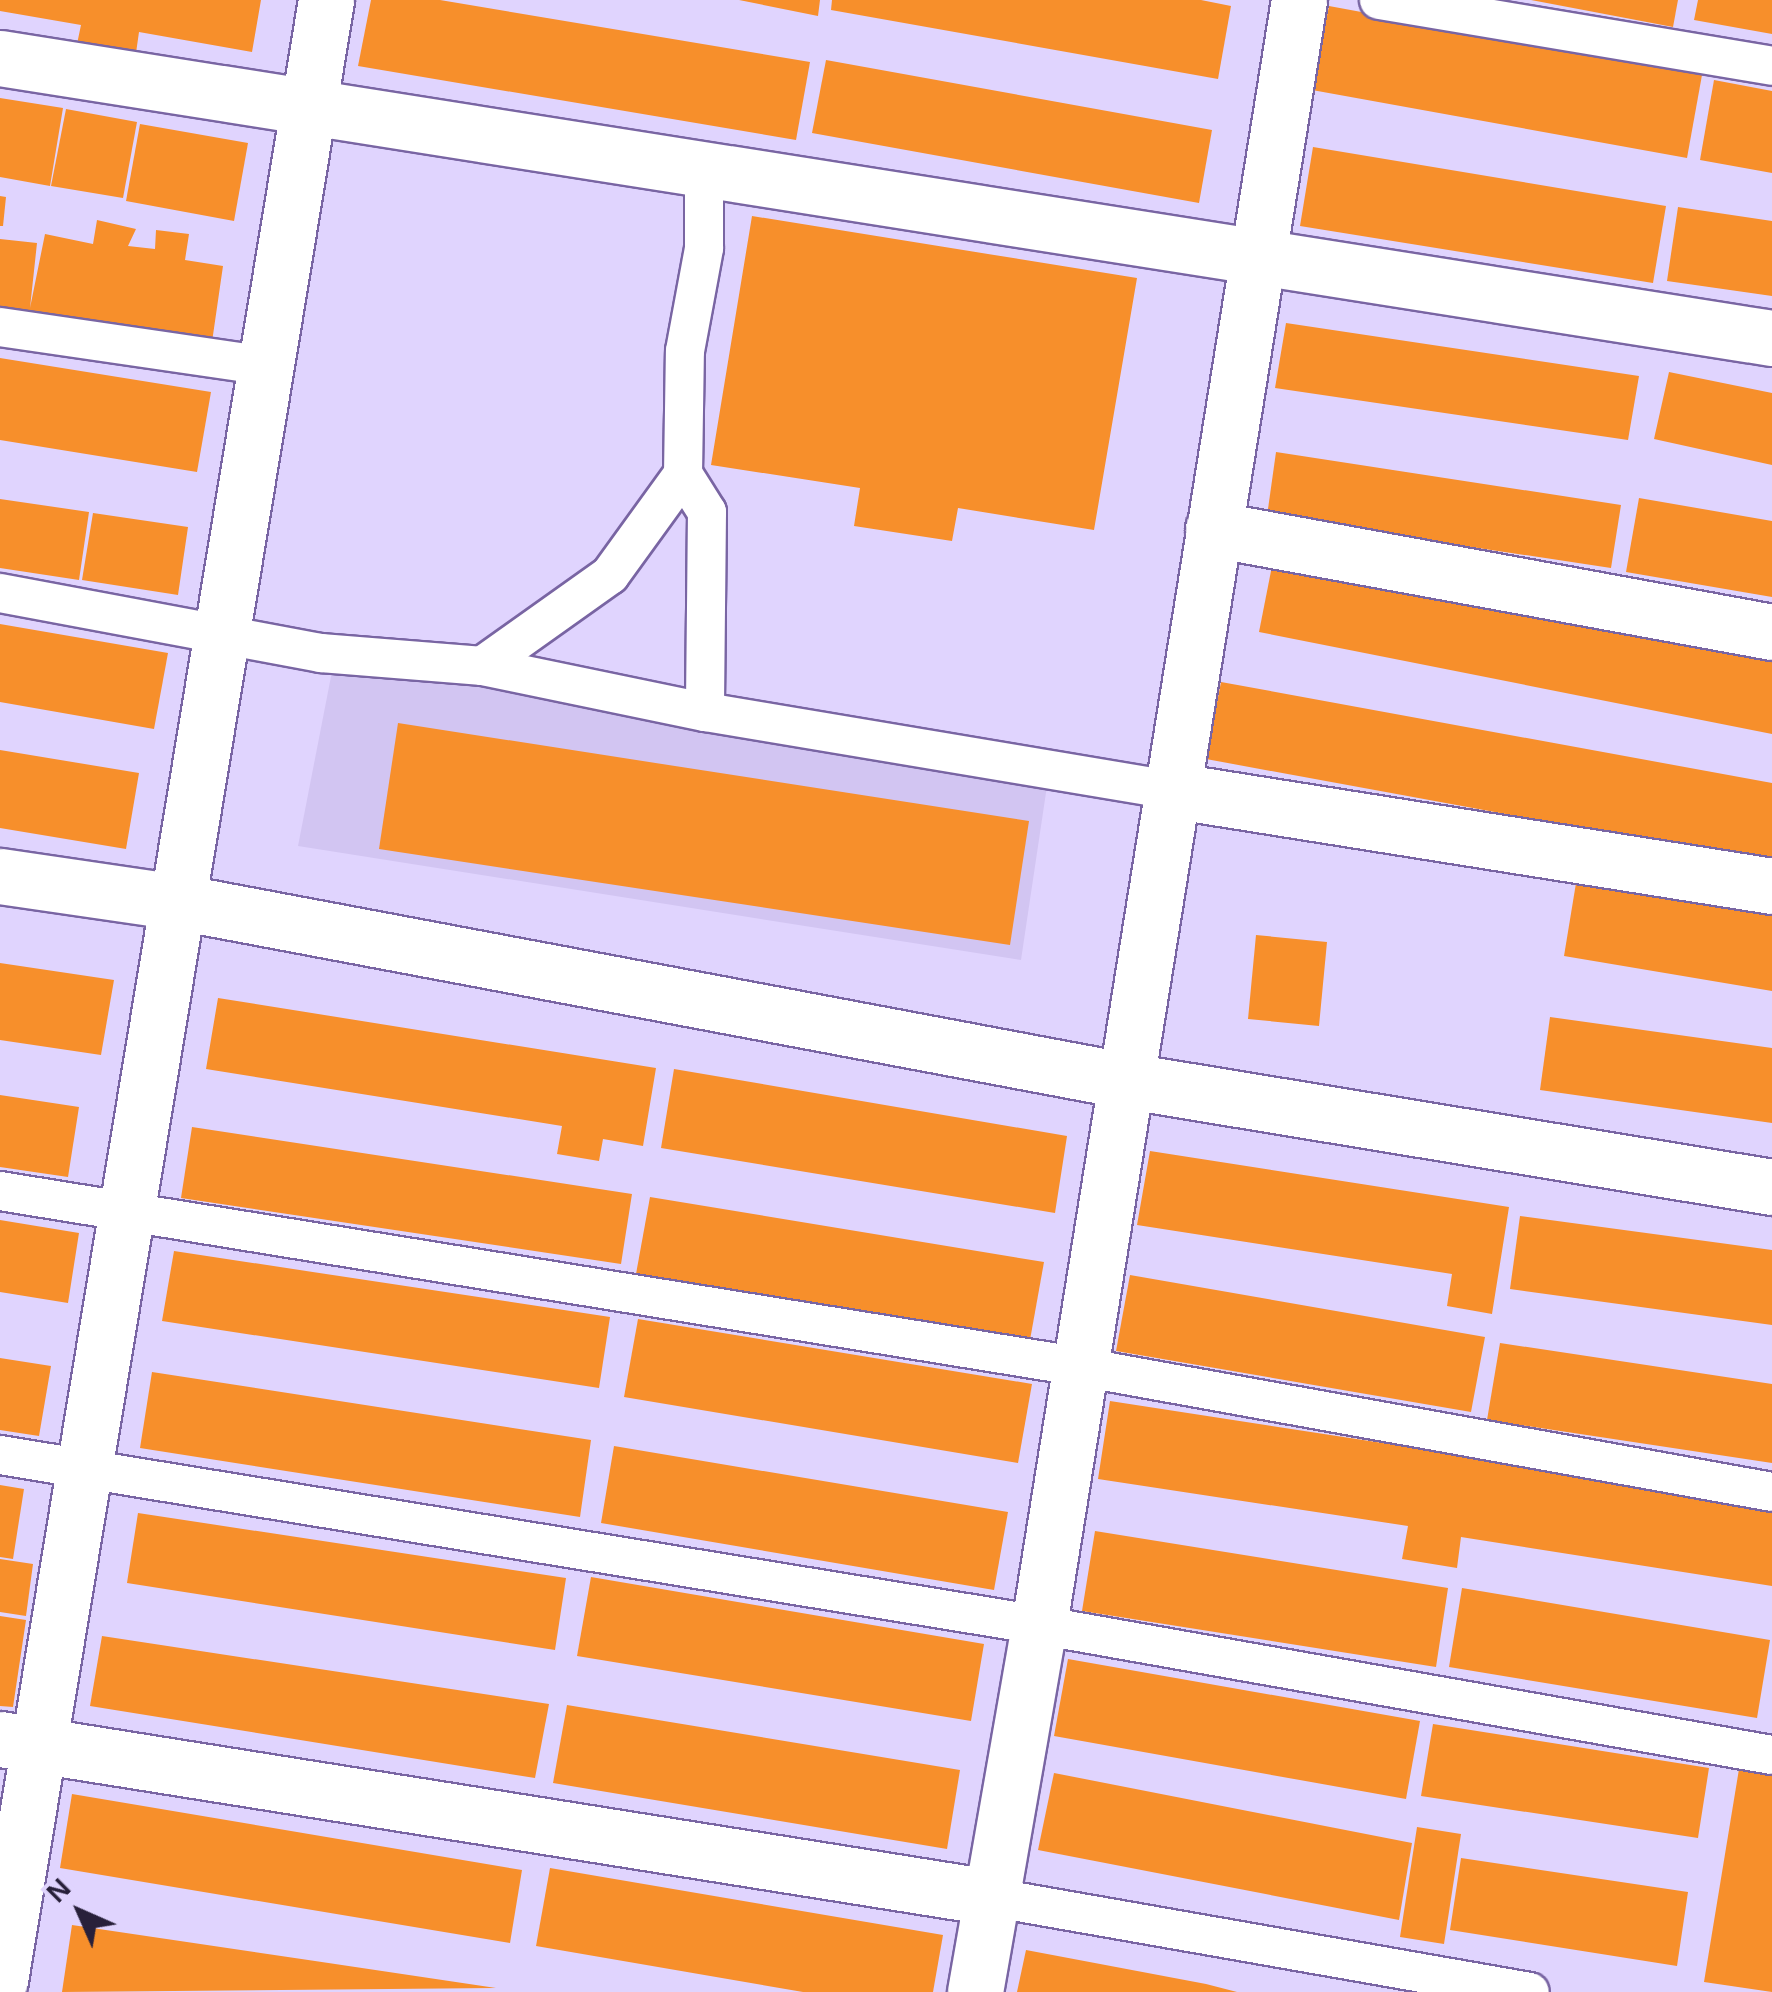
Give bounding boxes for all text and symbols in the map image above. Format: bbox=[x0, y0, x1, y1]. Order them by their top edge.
north arrow bbox=[30, 1862, 130, 1962]
text: N bbox=[40, 1872, 77, 1909]

